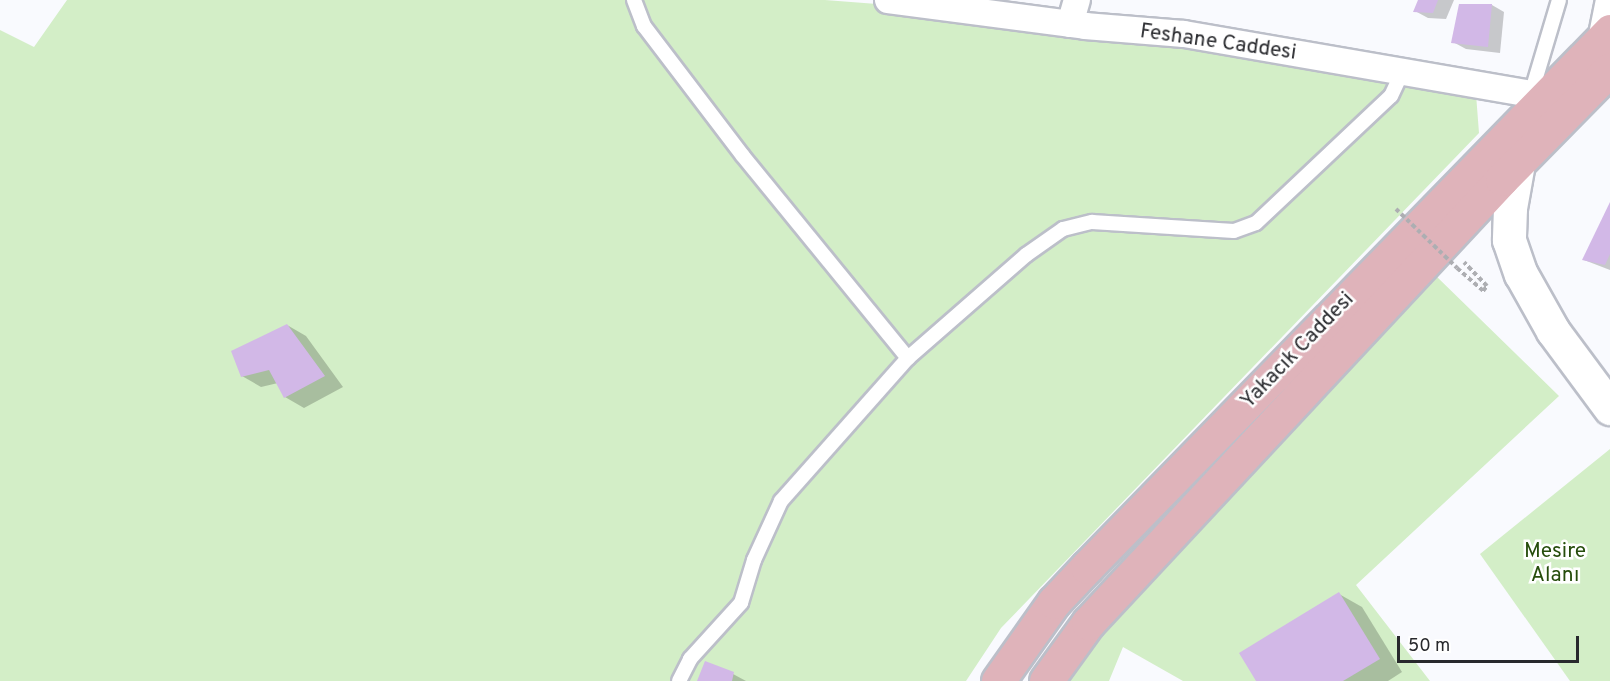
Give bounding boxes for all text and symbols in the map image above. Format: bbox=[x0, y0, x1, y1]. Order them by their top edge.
street label: Feshane Caddesi bbox=[1138, 20, 1298, 66]
street label: Yakacık Caddesi bbox=[1236, 288, 1360, 414]
park label: Mesire Alanı bbox=[1524, 539, 1586, 589]
scale bar bbox=[1400, 624, 1582, 662]
text: 50 m bbox=[1408, 635, 1450, 658]

